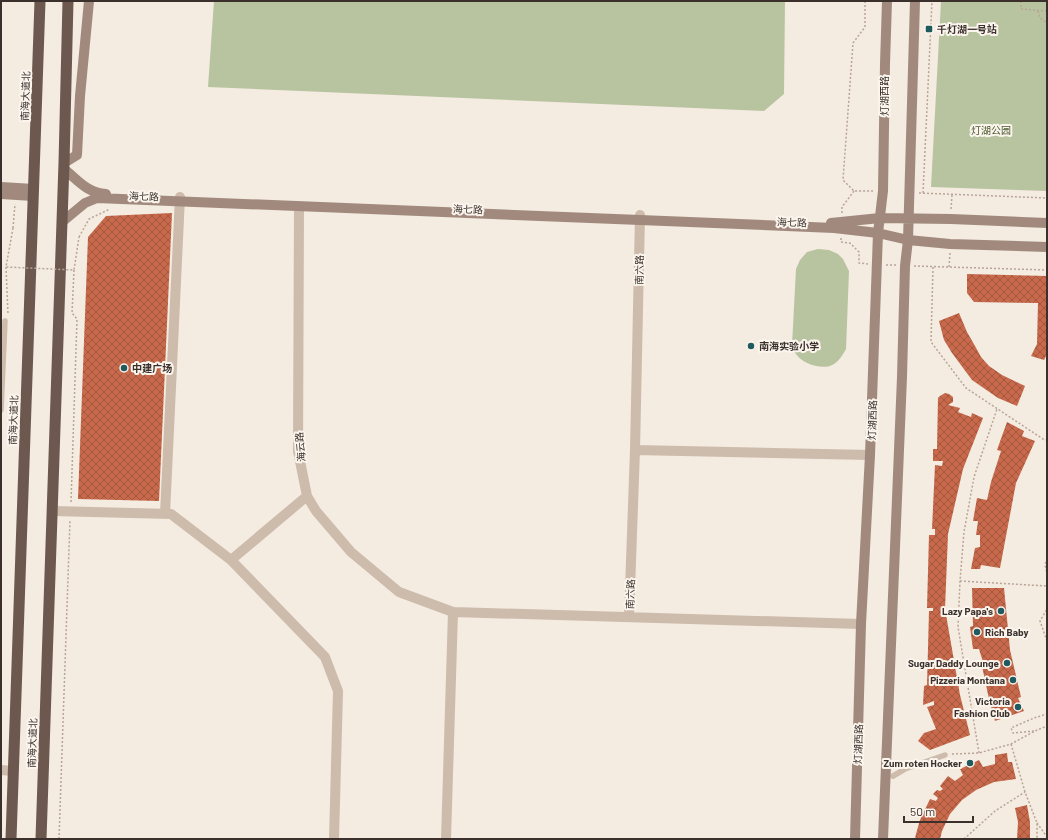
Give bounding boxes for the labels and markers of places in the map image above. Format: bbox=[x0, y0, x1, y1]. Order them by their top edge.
place label: 千灯湖一号站 bbox=[937, 23, 997, 35]
marker: 千灯湖一号站 bbox=[924, 24, 934, 34]
place label: 南海实验小学 bbox=[759, 340, 819, 352]
marker: 南海实验小学 bbox=[746, 341, 756, 351]
place label: 中建广场 bbox=[132, 362, 172, 374]
marker: 中建广场 bbox=[119, 363, 129, 373]
place label: Lazy Papa's bbox=[942, 605, 993, 617]
marker: Lazy Papa's bbox=[996, 606, 1006, 616]
place label: Rich Baby bbox=[985, 626, 1028, 638]
marker: Rich Baby bbox=[972, 627, 982, 637]
place label: Sugar Daddy Lounge bbox=[908, 657, 1000, 669]
marker: Sugar Daddy Lounge bbox=[1002, 658, 1012, 668]
place label: Pizzeria Montana bbox=[930, 674, 1005, 686]
marker: Pizzeria Montana bbox=[1008, 675, 1018, 685]
place label: Victoria Fashion Club bbox=[954, 695, 1010, 719]
marker: Victoria Fashion Club bbox=[1013, 702, 1023, 712]
place label: Zum roten Hocker bbox=[883, 757, 962, 769]
marker: Zum roten Hocker bbox=[965, 758, 975, 768]

